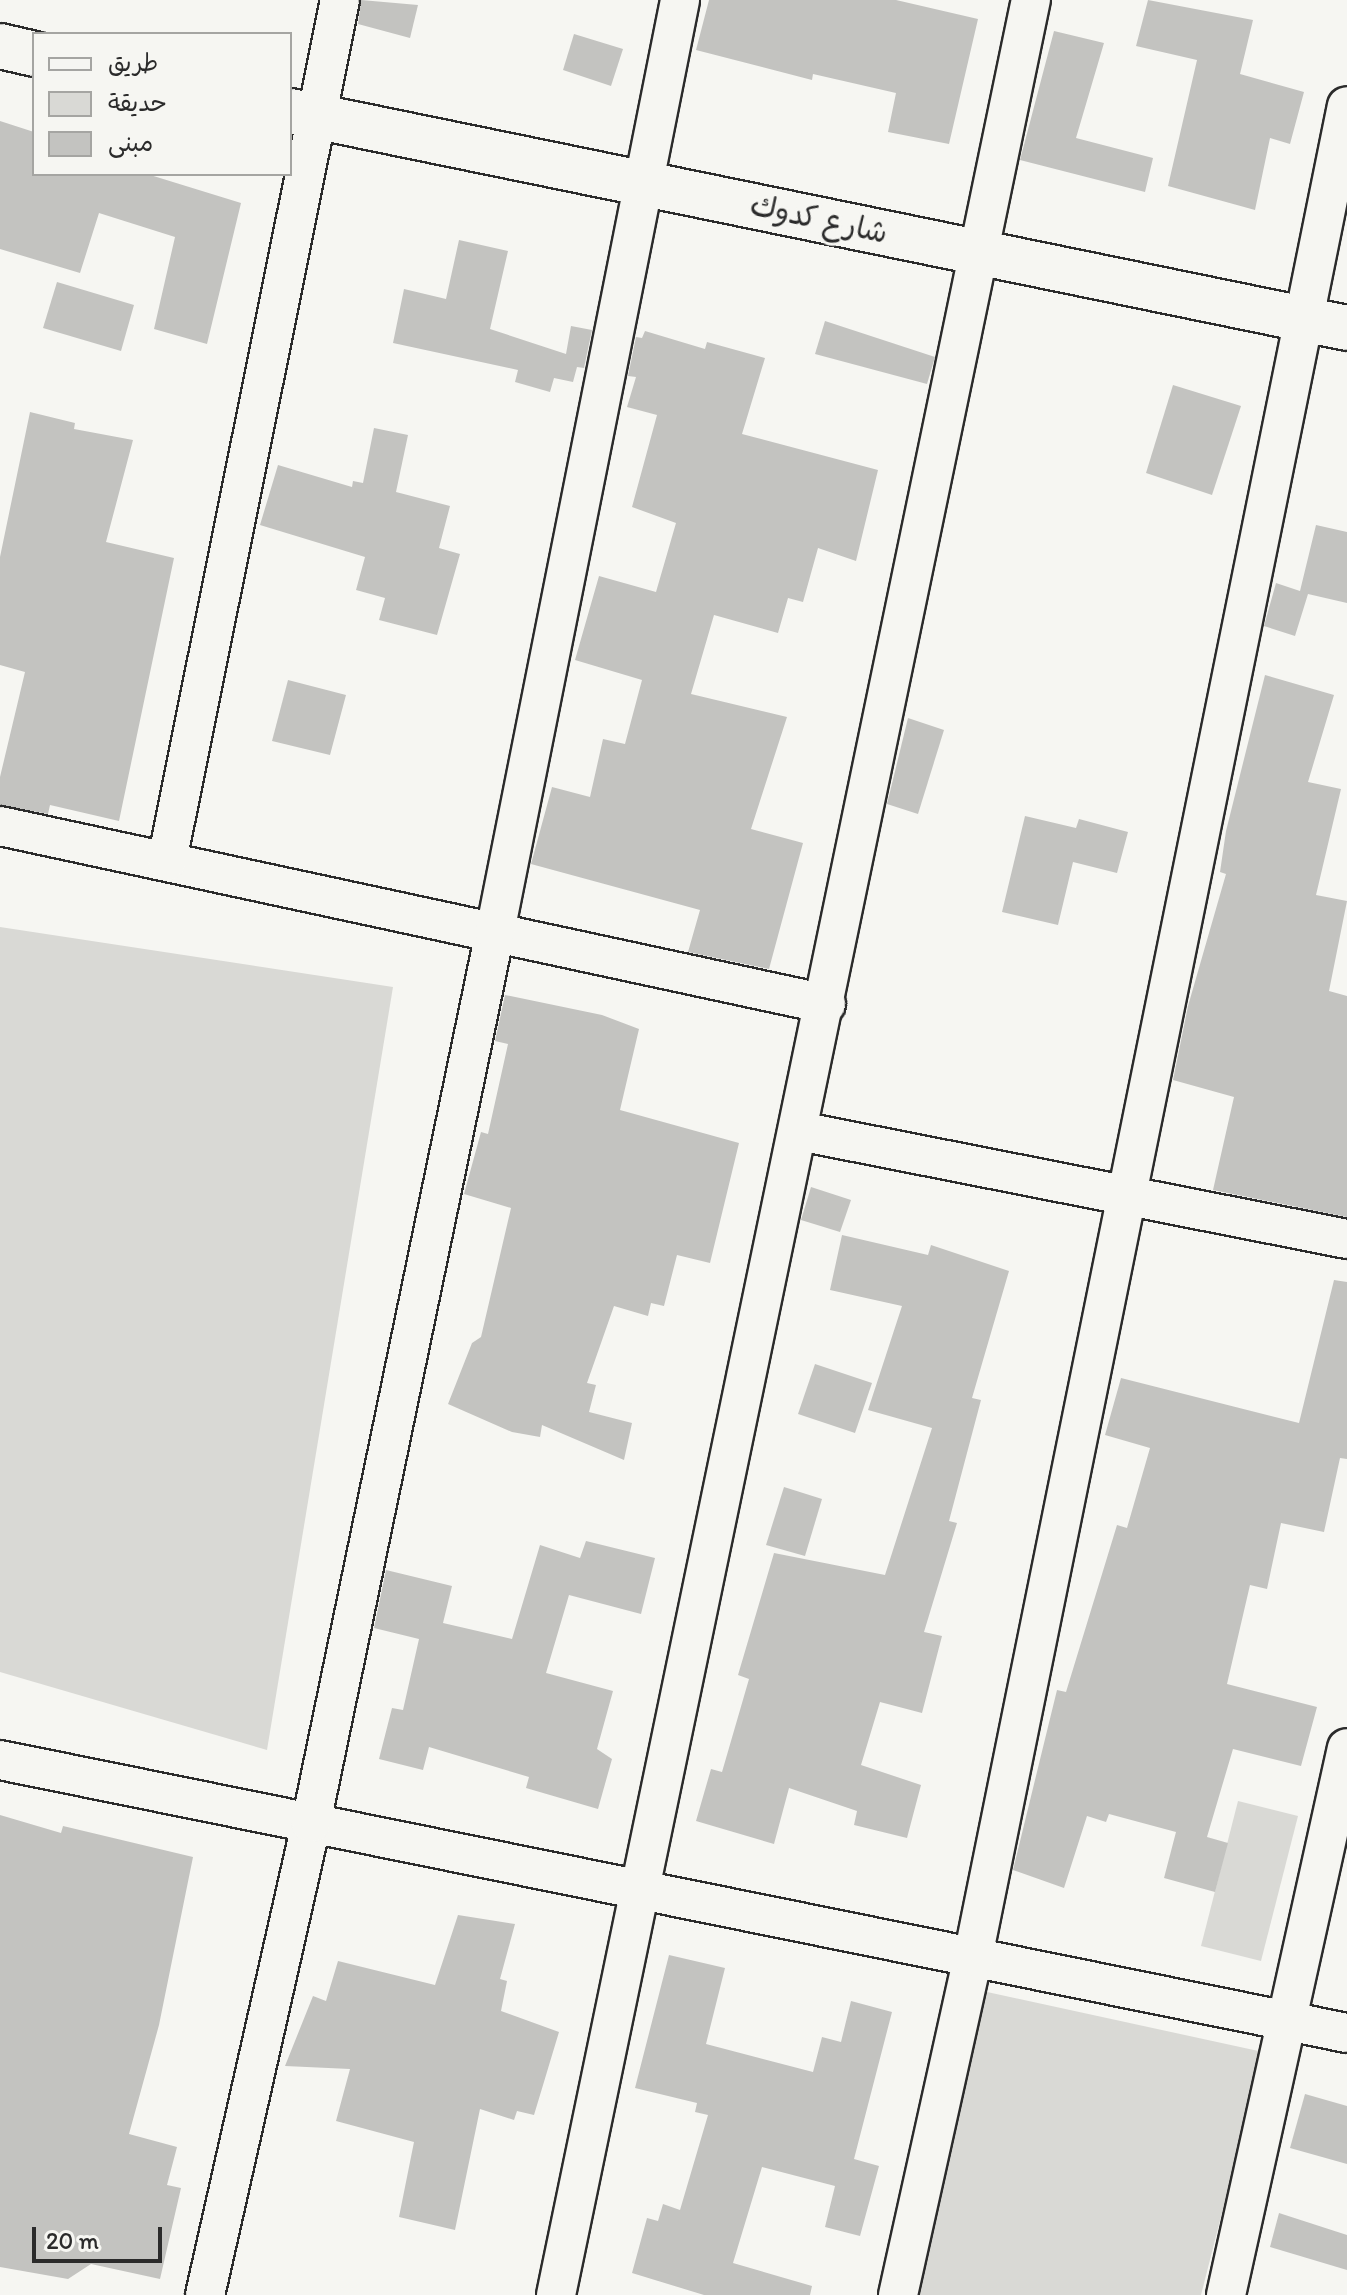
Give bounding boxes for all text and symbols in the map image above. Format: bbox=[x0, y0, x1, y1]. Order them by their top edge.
legend bbox=[32, 32, 292, 176]
text: طريق bbox=[108, 48, 158, 77]
text: حديقة bbox=[108, 88, 167, 117]
text: مبنى bbox=[108, 128, 153, 157]
street label: شارع كدوك bbox=[747, 187, 891, 251]
scale bar bbox=[36, 2211, 166, 2261]
text: 20 m bbox=[46, 2226, 99, 2255]

